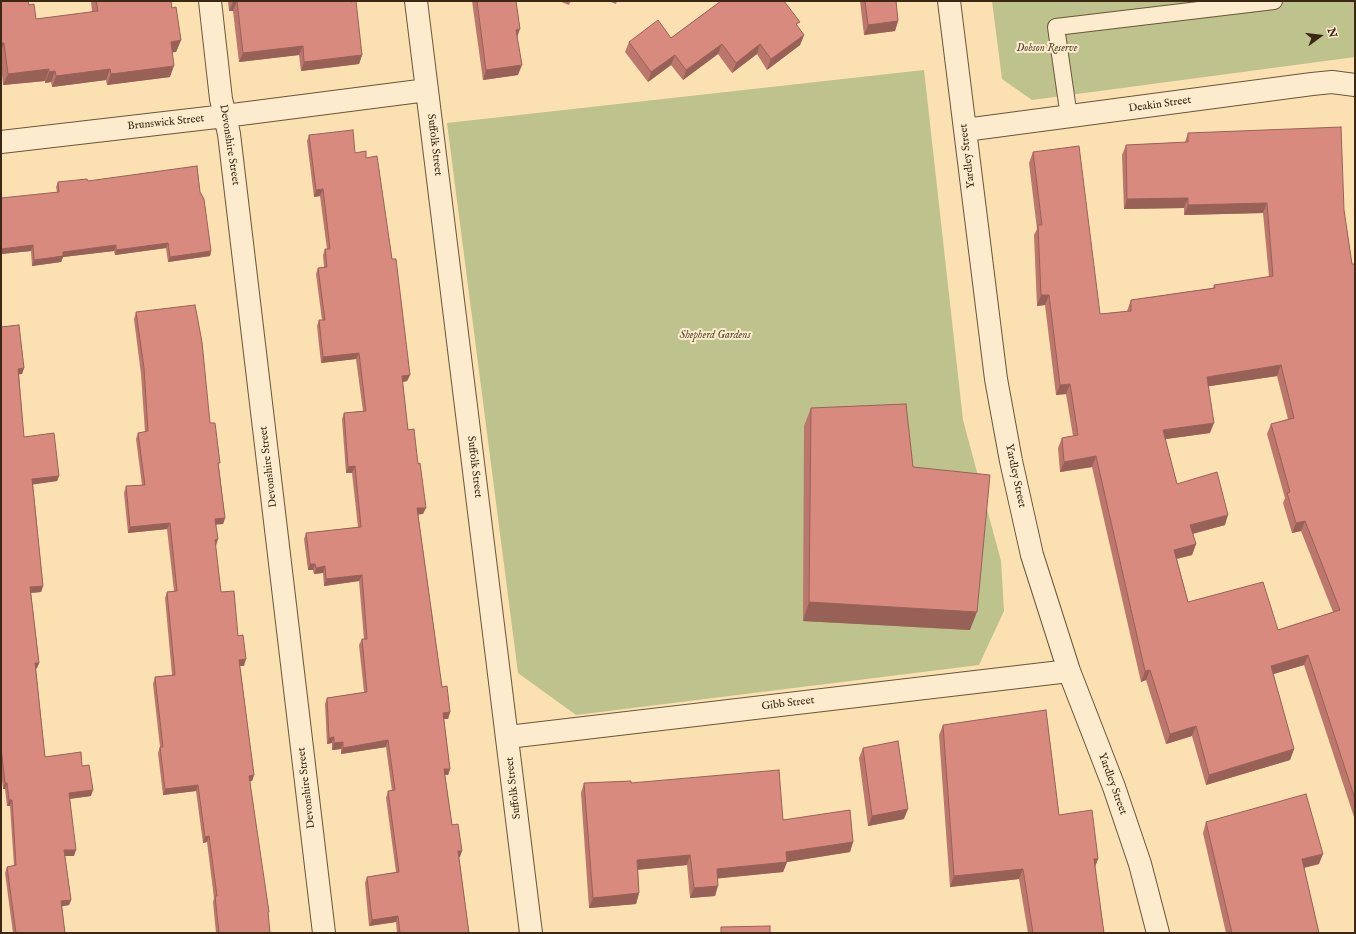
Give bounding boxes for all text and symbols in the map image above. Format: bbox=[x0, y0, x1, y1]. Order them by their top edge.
north arrow bbox=[1300, 16, 1340, 56]
text: N bbox=[1324, 26, 1340, 39]
park label: Dobson Reserve bbox=[1017, 42, 1077, 56]
street label: Deakin Street bbox=[1128, 94, 1192, 116]
street label: Devonshire Street bbox=[216, 104, 242, 186]
street label: Brunswick Street bbox=[127, 112, 205, 134]
street label: Suffolk Street bbox=[424, 113, 444, 177]
street label: Yardley Street bbox=[957, 123, 979, 189]
park label: Shepherd Gardens bbox=[679, 329, 751, 343]
street label: Devonshire Street bbox=[257, 426, 281, 508]
street label: Suffolk Street bbox=[464, 435, 484, 499]
street label: Yardley Street bbox=[1002, 443, 1028, 509]
street label: Gibb Street bbox=[761, 694, 815, 714]
street label: Devonshire Street bbox=[295, 747, 319, 829]
street label: Yardley Street bbox=[1095, 751, 1129, 817]
street label: Suffolk Street bbox=[504, 756, 524, 820]

